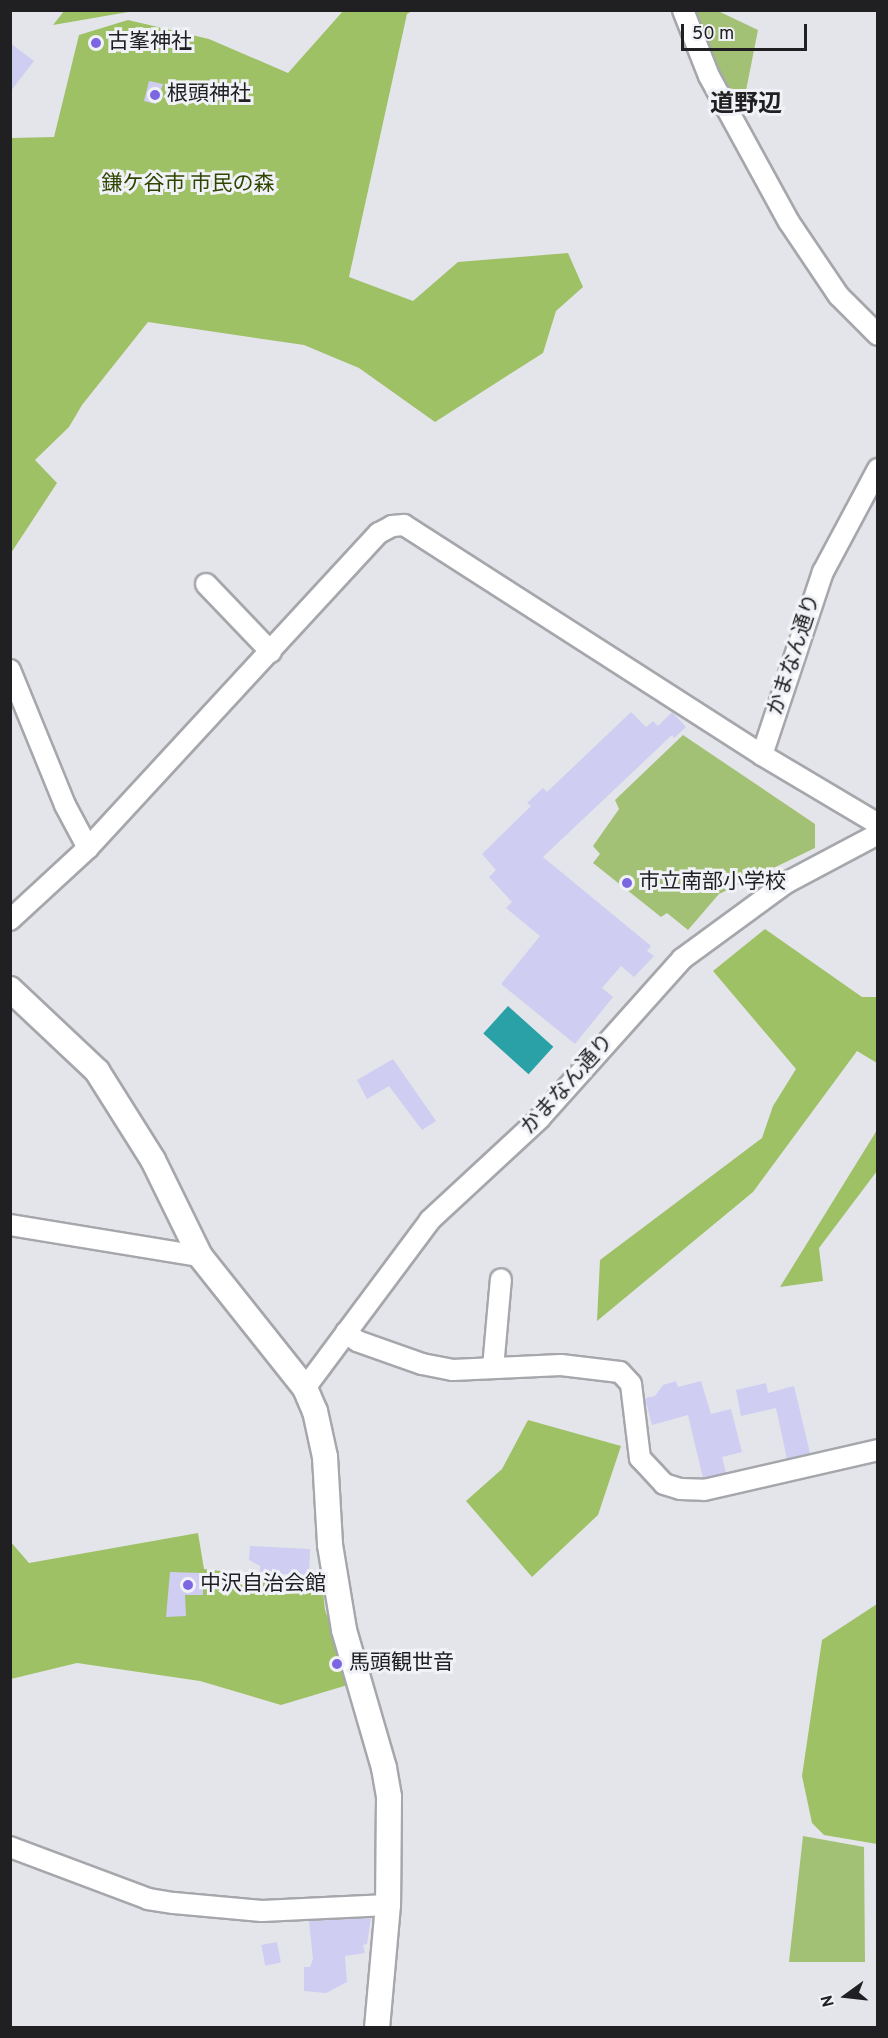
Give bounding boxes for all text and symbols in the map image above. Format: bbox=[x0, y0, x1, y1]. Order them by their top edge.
scale bar bbox=[684, 12, 810, 50]
text: 50 m bbox=[692, 23, 734, 46]
place label: 古峯神社 bbox=[108, 30, 192, 56]
marker: 古峯神社 bbox=[89, 36, 103, 50]
place label: 根頭神社 bbox=[167, 82, 251, 108]
marker: 根頭神社 bbox=[148, 88, 162, 102]
district label: 道野辺 bbox=[710, 92, 782, 120]
park label: 鎌ケ谷市 市民の森 bbox=[102, 172, 274, 198]
street label: かまなん通り bbox=[764, 591, 826, 719]
place label: 市立南部小学校 bbox=[639, 870, 786, 896]
marker: 市立南部小学校 bbox=[620, 876, 634, 890]
street label: かまなん通り bbox=[516, 1030, 620, 1140]
place label: 中沢自治会館 bbox=[200, 1572, 326, 1598]
marker: 中沢自治会館 bbox=[181, 1578, 195, 1592]
place label: 馬頭観世音 bbox=[349, 1651, 454, 1677]
marker: 馬頭観世音 bbox=[330, 1657, 344, 1671]
north arrow bbox=[816, 1966, 876, 2026]
text: N bbox=[817, 1993, 840, 2009]

